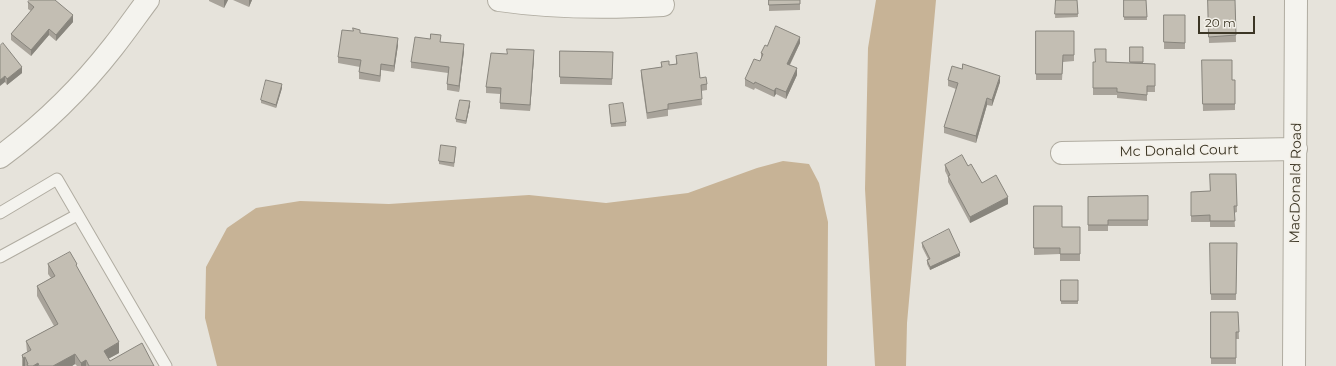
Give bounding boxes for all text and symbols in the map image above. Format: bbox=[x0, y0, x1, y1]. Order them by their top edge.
scale bar bbox=[1200, 8, 1257, 34]
text: 20 m bbox=[1205, 15, 1236, 30]
street label: MacDonald Road bbox=[1287, 122, 1305, 244]
street label: Mc Donald Court bbox=[1119, 142, 1239, 160]

